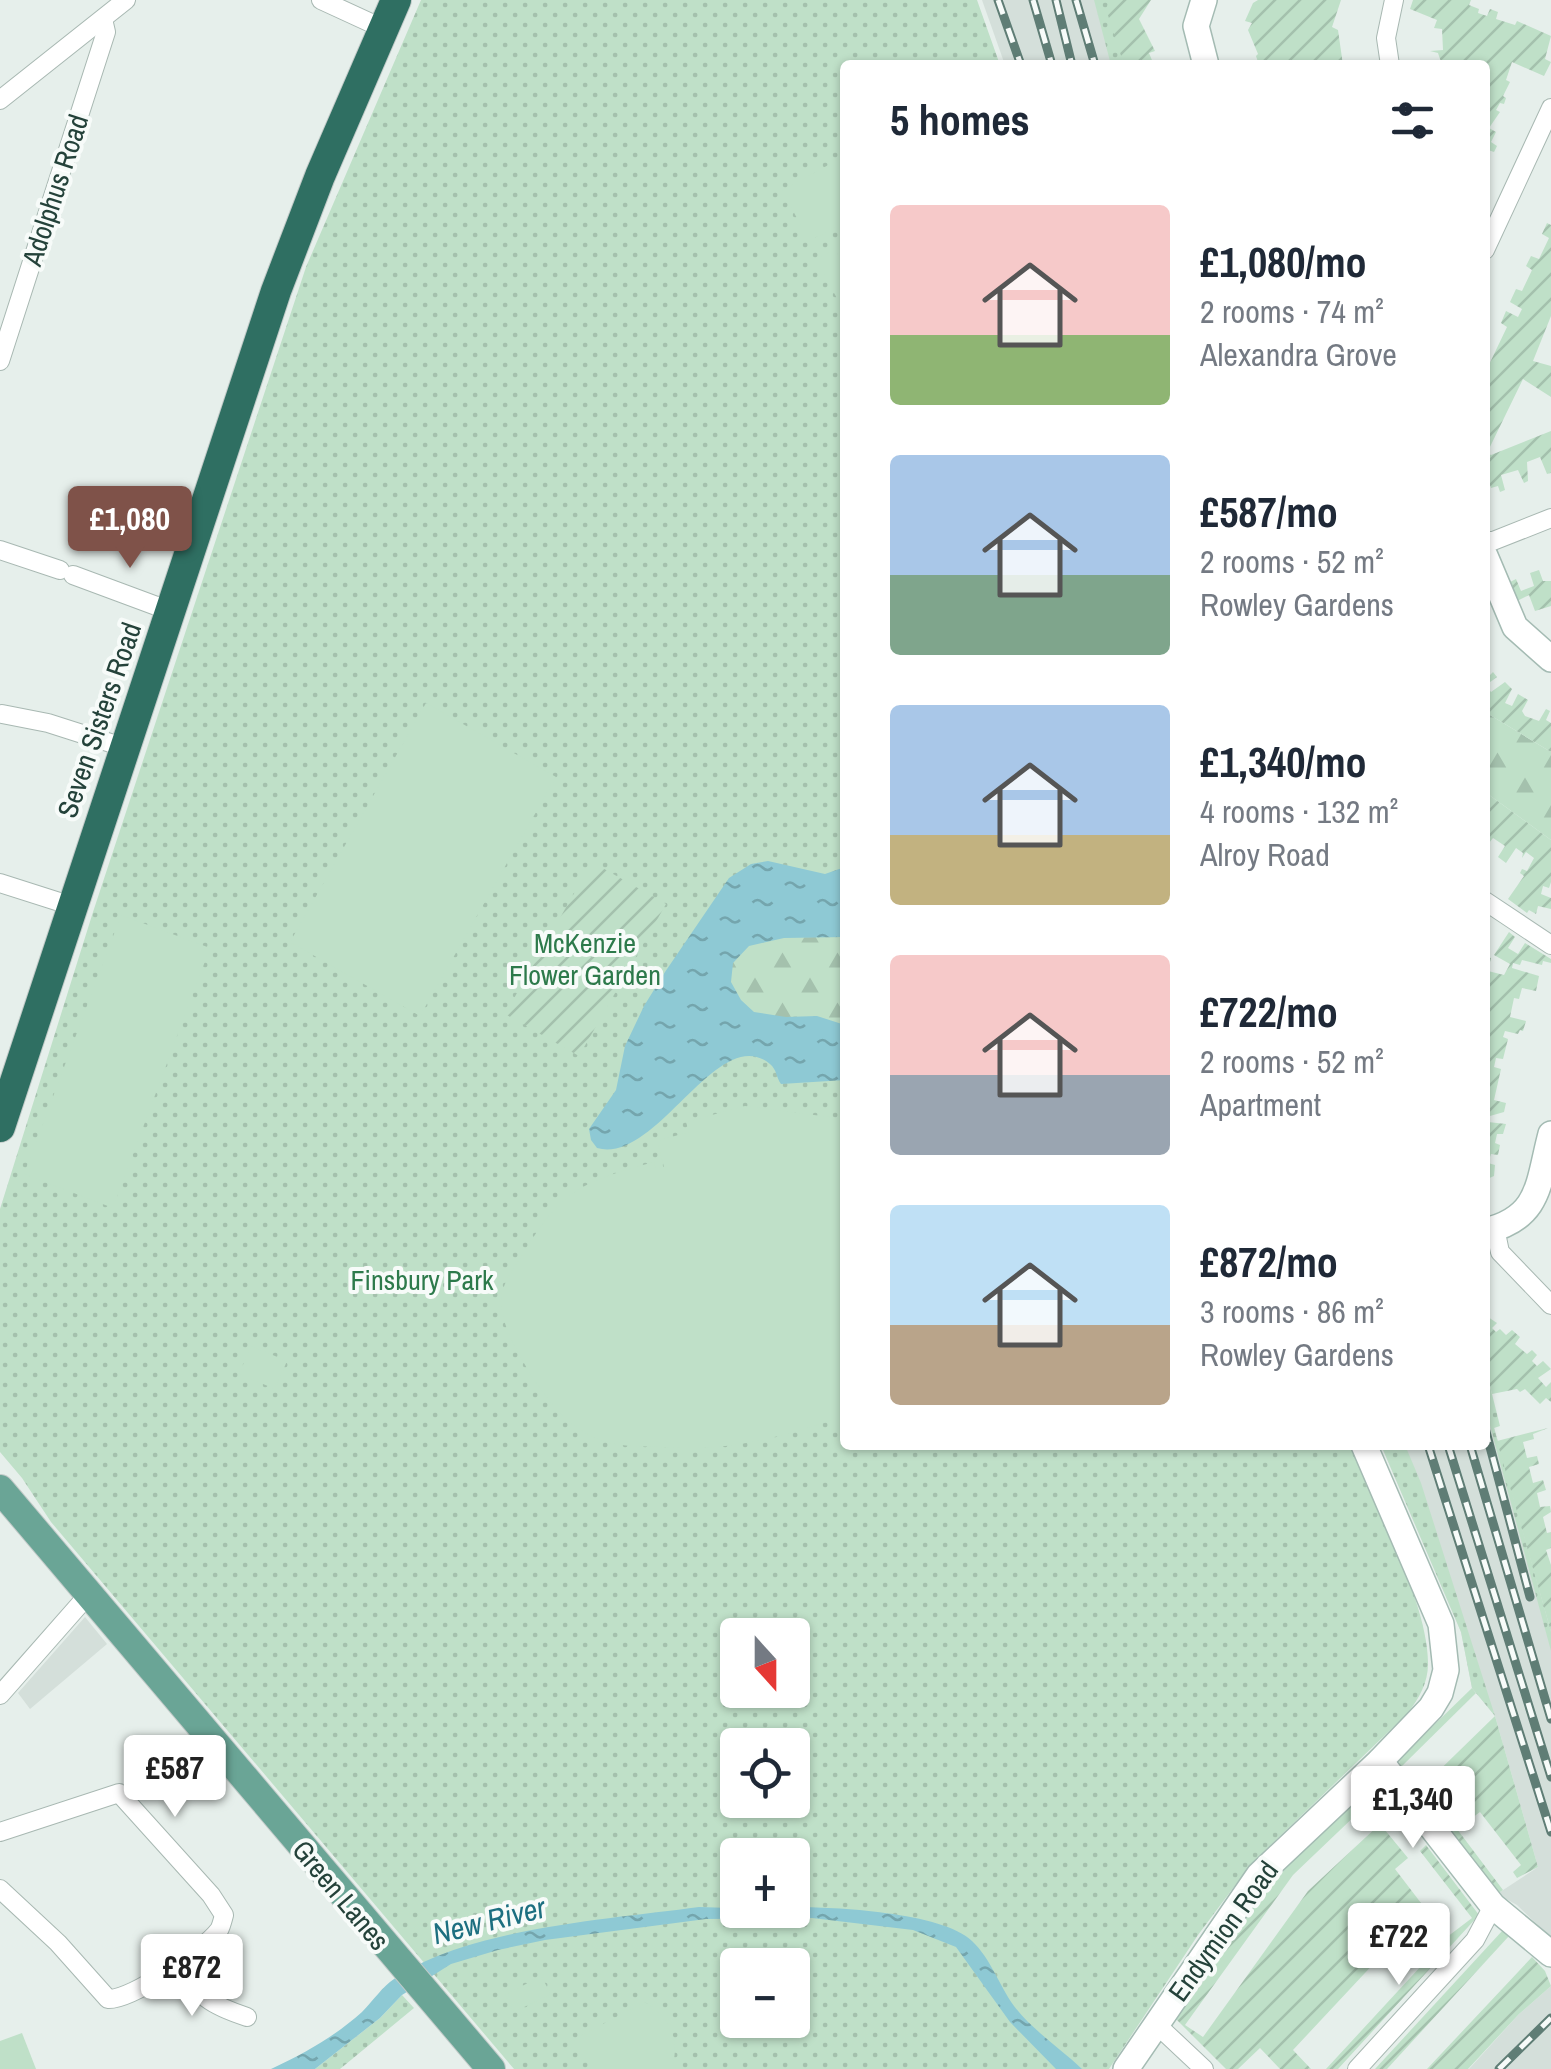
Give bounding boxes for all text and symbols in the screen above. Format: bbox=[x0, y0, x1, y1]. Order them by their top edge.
text: 5 homes bbox=[890, 92, 1030, 148]
icon: filters bbox=[1385, 93, 1440, 148]
street label: Adolphus Road bbox=[12, 109, 97, 271]
text: £1,080/mo bbox=[1200, 234, 1367, 290]
icon: home bbox=[970, 245, 1090, 365]
text: 2 rooms · 74 m² bbox=[1200, 290, 1384, 333]
text: Alexandra Grove bbox=[1200, 333, 1397, 376]
text: £587/mo bbox=[1200, 484, 1338, 540]
pin: £1,080 bbox=[49, 486, 211, 571]
icon: home bbox=[970, 495, 1090, 615]
text: £1,080 bbox=[90, 497, 170, 540]
text: 2 rooms · 52 m² bbox=[1200, 540, 1384, 583]
text: Rowley Gardens bbox=[1200, 583, 1394, 626]
street label: Seven Sisters Road bbox=[48, 617, 150, 823]
text: £1,340/mo bbox=[1200, 734, 1367, 790]
icon: home bbox=[970, 745, 1090, 865]
text: 4 rooms · 132 m² bbox=[1200, 790, 1398, 833]
text: Alroy Road bbox=[1200, 833, 1330, 876]
park label: McKenzie Flower Garden bbox=[509, 924, 661, 994]
text: £722/mo bbox=[1200, 984, 1338, 1040]
icon: home bbox=[970, 995, 1090, 1115]
text: 2 rooms · 52 m² bbox=[1200, 1040, 1384, 1083]
text: Apartment bbox=[1200, 1083, 1321, 1126]
text: £872/mo bbox=[1200, 1234, 1338, 1290]
icon: home bbox=[970, 1245, 1090, 1365]
park label: Finsbury Park bbox=[351, 1261, 494, 1299]
text: 3 rooms · 86 m² bbox=[1200, 1290, 1384, 1333]
text: Rowley Gardens bbox=[1200, 1333, 1394, 1376]
north arrow bbox=[720, 1618, 810, 1708]
map controls bbox=[720, 1618, 810, 2038]
button: locate bbox=[720, 1728, 810, 1818]
pin: £587 bbox=[116, 1735, 234, 1820]
text: £587 bbox=[146, 1746, 204, 1789]
pin: £1,340 bbox=[1332, 1766, 1494, 1851]
text: £1,340 bbox=[1373, 1777, 1453, 1820]
street label: Green Lanes bbox=[284, 1832, 398, 1958]
button: + bbox=[720, 1838, 810, 1928]
street label: Endymion Road bbox=[1159, 1853, 1287, 2009]
water label: New River bbox=[428, 1887, 550, 1953]
pin: £722 bbox=[1340, 1903, 1458, 1988]
text: £722 bbox=[1370, 1914, 1428, 1957]
pin: £872 bbox=[133, 1934, 251, 2019]
text: £872 bbox=[163, 1945, 221, 1988]
button: − bbox=[720, 1948, 810, 2038]

